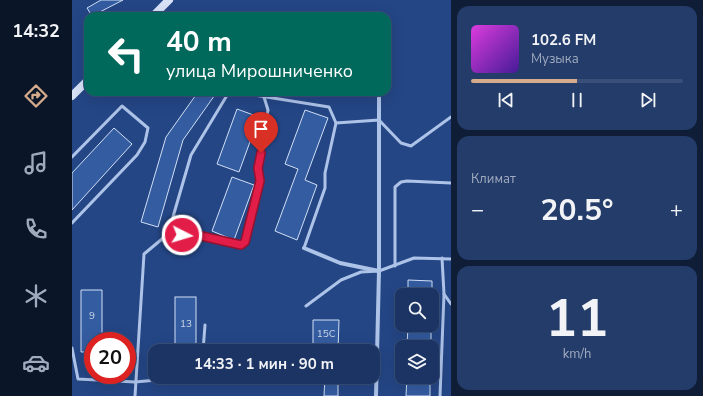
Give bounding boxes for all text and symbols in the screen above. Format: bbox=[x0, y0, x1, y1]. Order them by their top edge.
text: 14:32 bbox=[12, 19, 60, 43]
text: 40 m bbox=[166, 23, 232, 61]
icon: left bbox=[100, 28, 152, 80]
text: 102.6 FM bbox=[531, 30, 596, 50]
text: Музыка bbox=[531, 50, 579, 68]
text: улица Мирошниченко bbox=[166, 59, 353, 83]
icon: directions bbox=[22, 82, 50, 110]
icon: previous bbox=[495, 89, 517, 111]
icon: pause bbox=[566, 89, 588, 111]
icon: next bbox=[637, 89, 659, 111]
pin bbox=[244, 112, 278, 153]
icon: arrive bbox=[250, 118, 272, 140]
icon: music bbox=[22, 149, 50, 177]
text: Климат bbox=[471, 170, 516, 188]
text: 20.5° bbox=[541, 190, 613, 231]
text: − bbox=[471, 195, 484, 225]
text: + bbox=[670, 195, 683, 225]
position arrow bbox=[161, 214, 203, 256]
icon: phone bbox=[22, 215, 50, 243]
icon: climate bbox=[22, 282, 50, 310]
text: 11 bbox=[546, 283, 608, 354]
map controls bbox=[395, 288, 439, 384]
button: search bbox=[395, 288, 439, 332]
house number: 9 bbox=[89, 309, 95, 323]
house number: 13 bbox=[180, 317, 192, 331]
house number: 15С bbox=[317, 327, 336, 341]
speed limit sign: 20 bbox=[84, 332, 136, 384]
button: layers bbox=[395, 340, 439, 384]
text: km/h bbox=[563, 345, 591, 363]
icon: car bbox=[22, 349, 50, 377]
text: 14:33 · 1 мин · 90 m bbox=[194, 354, 334, 374]

